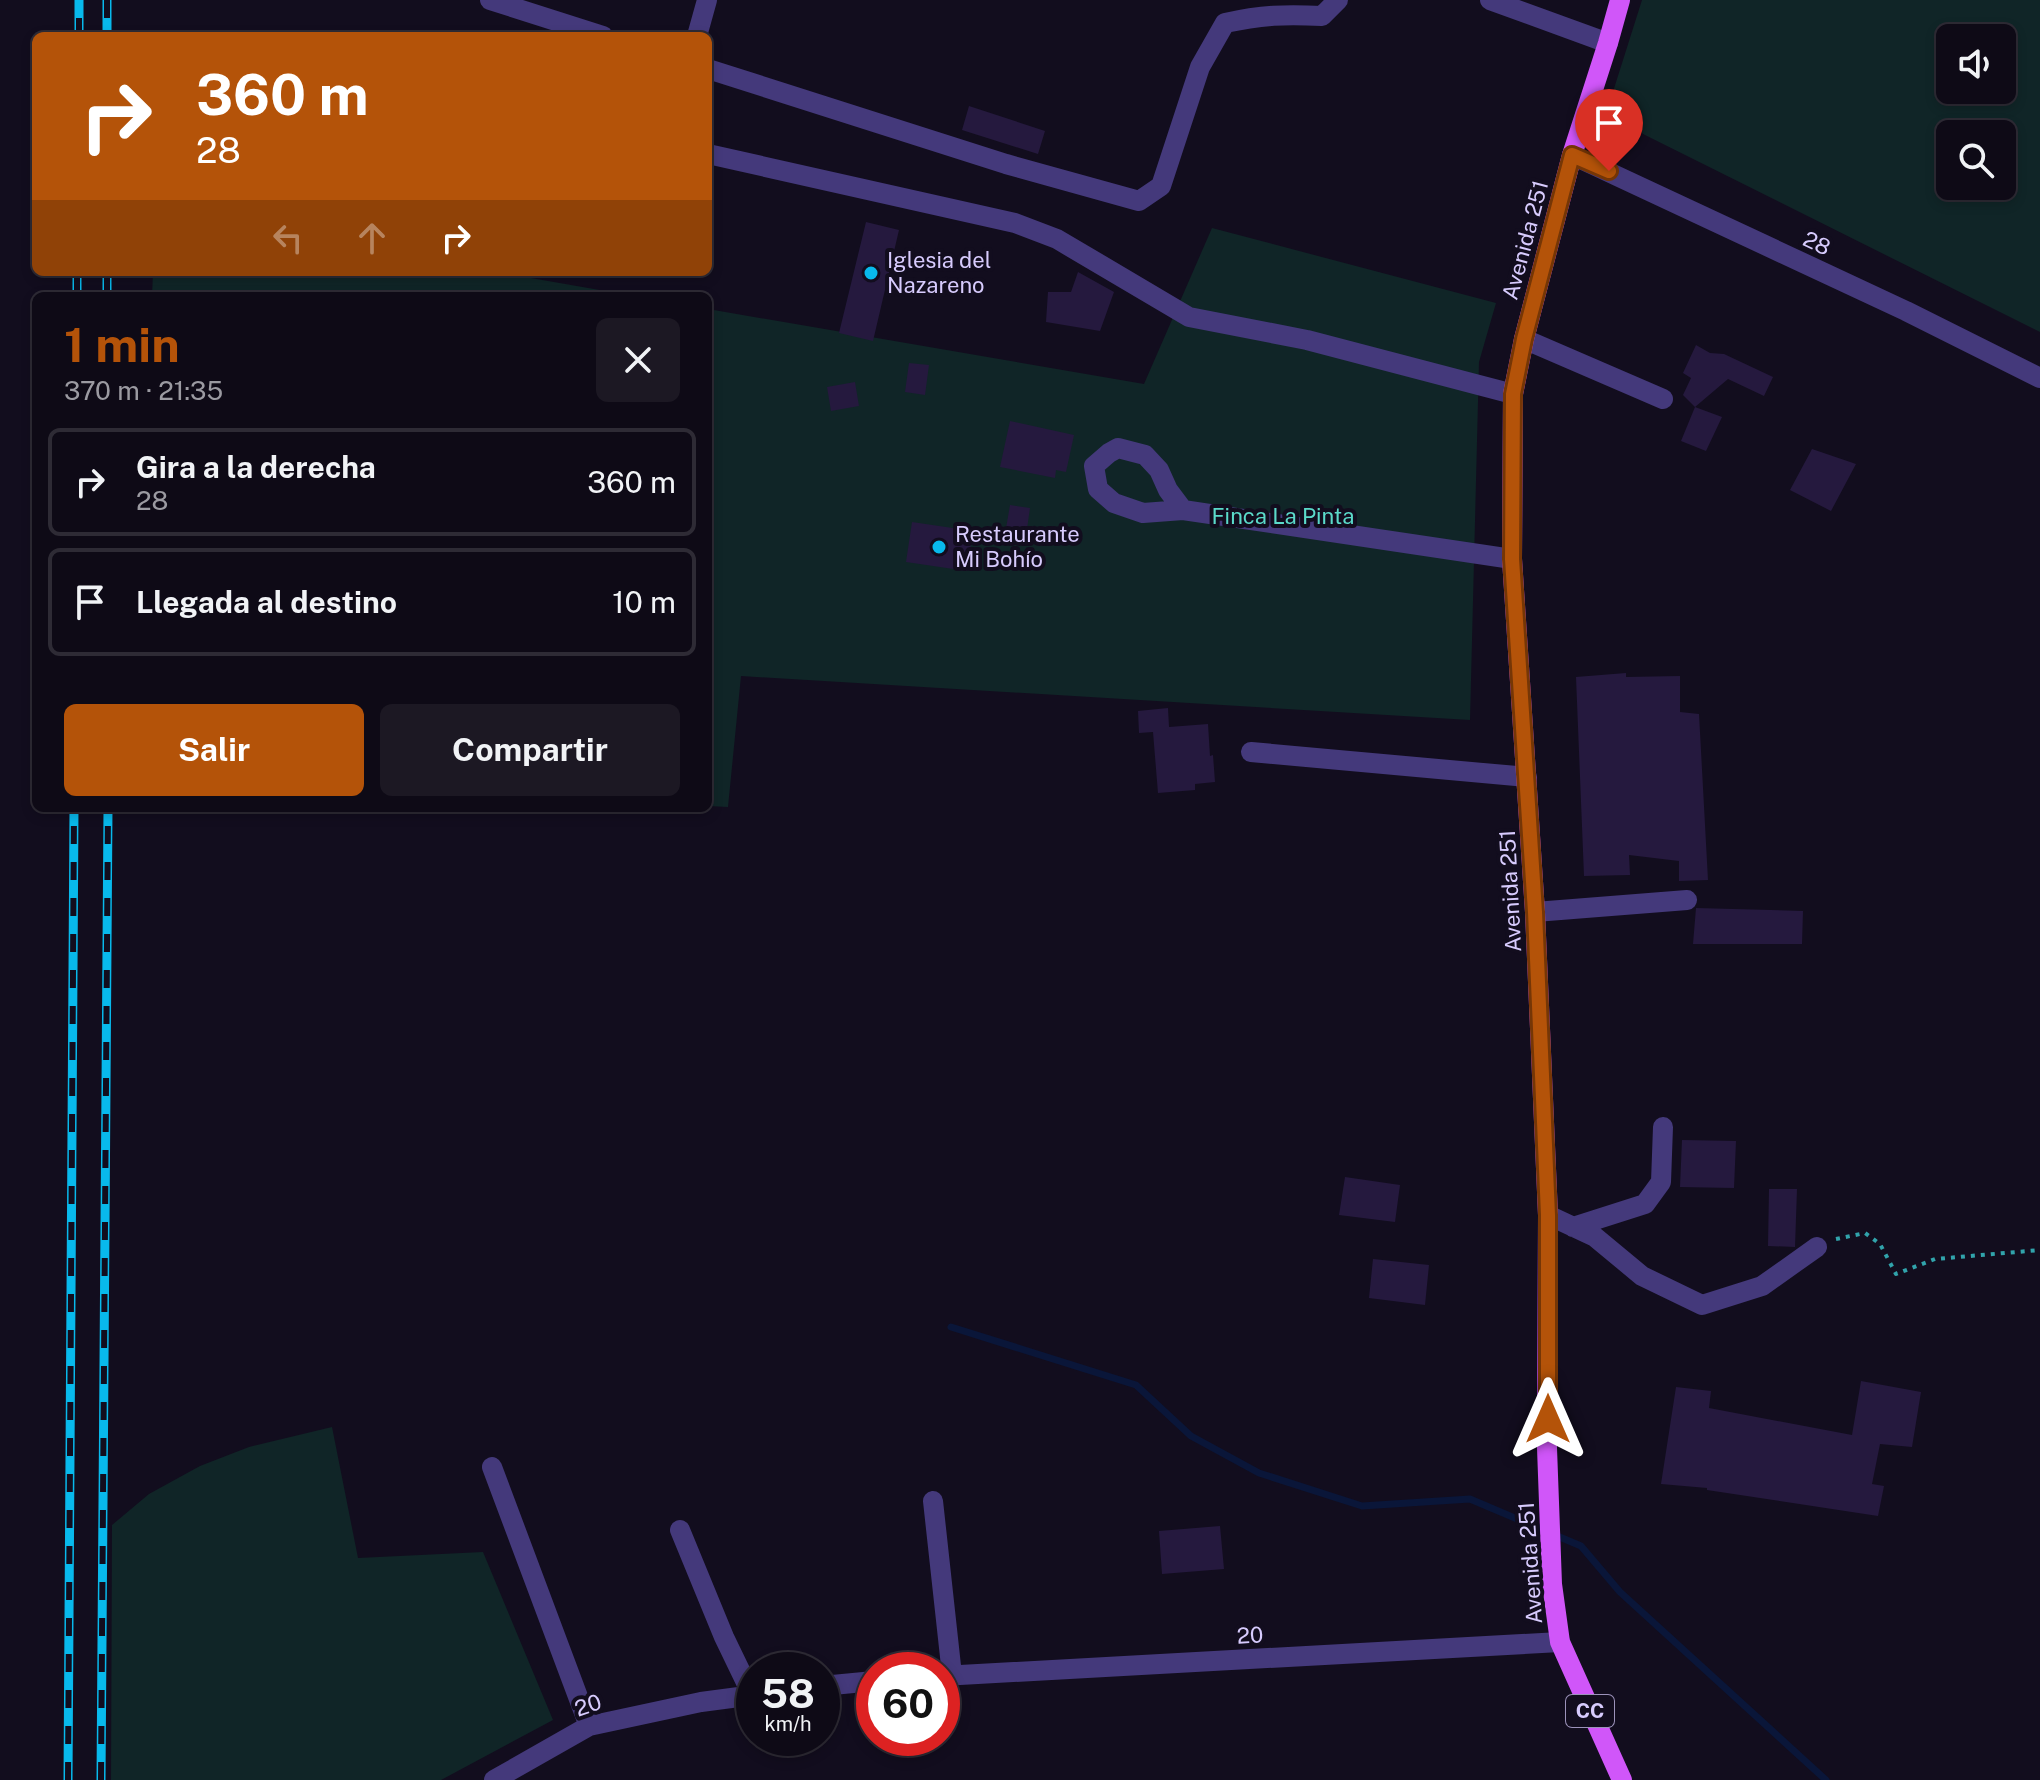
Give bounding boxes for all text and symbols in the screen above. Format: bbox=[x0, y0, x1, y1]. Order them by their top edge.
map controls bbox=[1936, 24, 2016, 200]
button: sound bbox=[1936, 24, 2016, 104]
text: 360 m bbox=[196, 62, 369, 128]
icon: right bbox=[64, 64, 168, 168]
pin bbox=[1575, 89, 1643, 171]
icon: arrive bbox=[1587, 101, 1631, 145]
button: search bbox=[1936, 120, 2016, 200]
text: 28 bbox=[196, 129, 241, 171]
street label: Avenida 251 bbox=[1497, 177, 1553, 303]
icon: left bbox=[266, 216, 310, 260]
icon: ahead bbox=[350, 216, 394, 260]
icon: right bbox=[434, 216, 478, 260]
street label: 28 bbox=[1799, 225, 1835, 261]
place label: Iglesia del Nazareno bbox=[887, 247, 991, 298]
marker: Iglesia del Nazareno bbox=[862, 264, 880, 282]
text: 1 min bbox=[64, 316, 180, 373]
button: close bbox=[596, 318, 680, 402]
text: 370 m · 21:35 bbox=[64, 375, 223, 406]
text: Gira a la derecha bbox=[136, 449, 376, 485]
icon: right bbox=[68, 460, 112, 504]
text: 360 m bbox=[587, 464, 676, 500]
text: 28 bbox=[136, 485, 168, 516]
park label: Finca La Pinta bbox=[1212, 503, 1355, 529]
place label: Restaurante Mi Bohío bbox=[955, 521, 1080, 572]
marker: Restaurante Mi Bohío bbox=[930, 538, 948, 556]
icon: arrive bbox=[68, 580, 112, 624]
text: Llegada al destino bbox=[136, 584, 397, 620]
text: 10 m bbox=[612, 584, 676, 620]
button: Salir bbox=[64, 704, 364, 796]
button: Compartir bbox=[380, 704, 680, 796]
street label: Avenida 251 bbox=[1494, 829, 1526, 953]
position arrow bbox=[1506, 1377, 1590, 1461]
street label: Avenida 251 bbox=[1513, 1501, 1547, 1625]
street label: 20 bbox=[1236, 1621, 1264, 1649]
speed limit sign: 60 bbox=[856, 1652, 960, 1756]
text: 58 bbox=[761, 1670, 815, 1717]
street label: 20 bbox=[571, 1688, 605, 1722]
road number: CC bbox=[1566, 1695, 1614, 1727]
text: km/h bbox=[764, 1712, 812, 1736]

